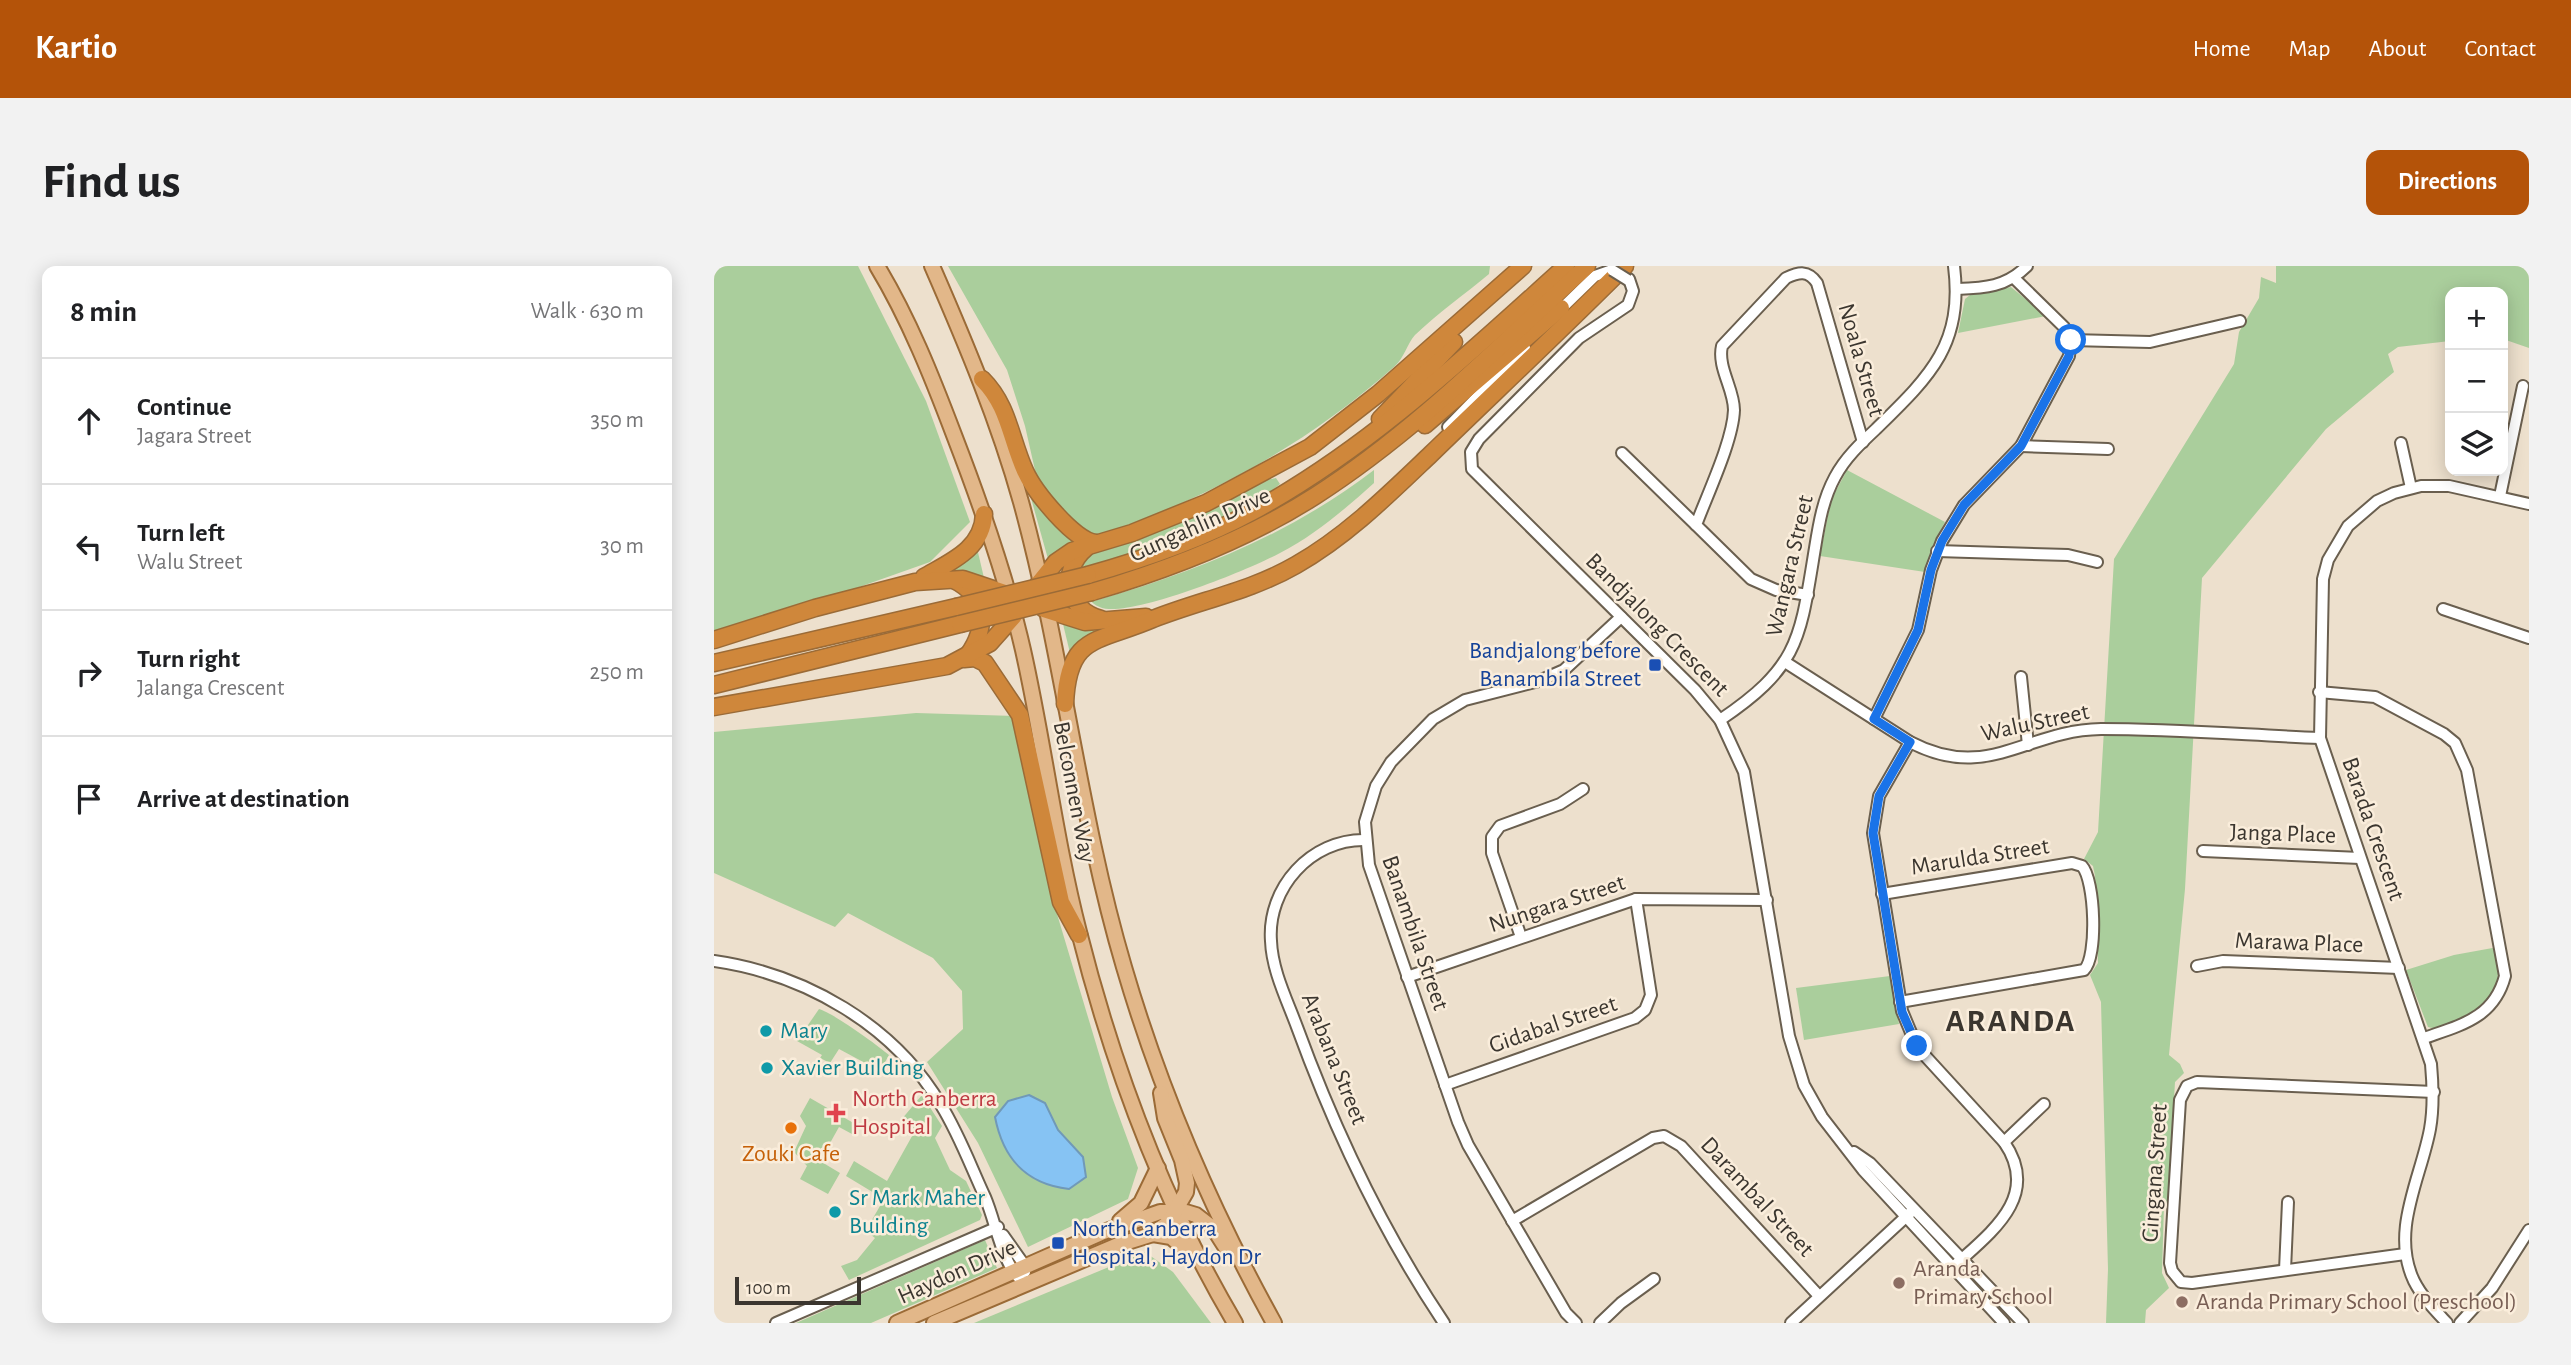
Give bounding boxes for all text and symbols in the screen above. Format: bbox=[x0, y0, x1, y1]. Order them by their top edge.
text: Kartio bbox=[35, 32, 117, 65]
text: Home bbox=[2193, 37, 2251, 61]
text: Map bbox=[2289, 37, 2331, 61]
text: About bbox=[2369, 37, 2426, 61]
text: Contact bbox=[2464, 37, 2536, 61]
button: Directions bbox=[2366, 150, 2529, 215]
text: Find us bbox=[42, 158, 181, 207]
map controls bbox=[2445, 287, 2508, 476]
button: + bbox=[2445, 287, 2508, 350]
text: 8 min bbox=[70, 297, 137, 327]
text: Walk · 630 m bbox=[530, 300, 644, 323]
street label: Noala Street bbox=[1833, 301, 1889, 420]
route start bbox=[2055, 324, 2086, 355]
button: − bbox=[2445, 350, 2508, 413]
text: Continue bbox=[137, 394, 232, 420]
icon: ahead bbox=[70, 402, 108, 440]
text: 350 m bbox=[591, 409, 644, 432]
button: layers bbox=[2445, 413, 2508, 476]
text: Jagara Street bbox=[137, 425, 251, 448]
street label: Gungahlin Drive bbox=[1126, 483, 1274, 567]
street label: Wangara Street bbox=[1762, 492, 1818, 639]
text: Turn left bbox=[137, 520, 225, 546]
icon: left bbox=[70, 528, 108, 566]
text: 30 m bbox=[600, 535, 644, 558]
street label: Bandjalong Crescent bbox=[1581, 549, 1733, 701]
text: Walu Street bbox=[137, 551, 242, 574]
place label: Bandjalong before Banambila Street bbox=[1469, 639, 1641, 691]
text: Turn right bbox=[137, 646, 240, 672]
icon: right bbox=[70, 654, 108, 692]
marker: Bandjalong before Banambila Street bbox=[1647, 657, 1663, 673]
text: 250 m bbox=[590, 661, 644, 684]
text: Jalanga Crescent bbox=[137, 677, 284, 700]
street label: Walu Street bbox=[1979, 700, 2092, 746]
street label: Belconnen Way bbox=[1049, 719, 1099, 865]
street label: Barada Crescent bbox=[2337, 754, 2409, 904]
icon: arrive bbox=[70, 780, 108, 818]
text: Arrive at destination bbox=[137, 786, 350, 812]
street label: Janga Place bbox=[2229, 820, 2337, 848]
street label: Marulda Street bbox=[1909, 834, 2051, 880]
street label: Banambila Street bbox=[1377, 853, 1453, 1014]
street label: Nungara Street bbox=[1486, 871, 1628, 937]
street label: Marawa Place bbox=[2234, 929, 2364, 957]
street label: Arabana Street bbox=[1297, 990, 1371, 1128]
street label: Gidabal Street bbox=[1486, 992, 1620, 1058]
district label: ARANDA bbox=[1945, 1005, 2077, 1037]
place label: Mary bbox=[780, 1019, 828, 1043]
marker: Mary bbox=[758, 1023, 774, 1039]
route end bbox=[1901, 1030, 1932, 1061]
place label: Xavier Building bbox=[781, 1056, 924, 1080]
marker: Xavier Building bbox=[759, 1060, 775, 1076]
place label: North Canberra Hospital bbox=[852, 1087, 997, 1139]
marker: North Canberra Hospital bbox=[826, 1103, 846, 1123]
street label: Gingana Street bbox=[2138, 1103, 2172, 1243]
marker: Zouki Cafe bbox=[783, 1120, 799, 1136]
street label: Darambal Street bbox=[1696, 1133, 1818, 1262]
place label: Zouki Cafe bbox=[742, 1142, 840, 1166]
place label: Sr Mark Maher Building bbox=[849, 1186, 985, 1238]
marker: Sr Mark Maher Building bbox=[827, 1204, 843, 1220]
place label: North Canberra Hospital, Haydon Dr bbox=[1072, 1217, 1261, 1269]
street label: Haydon Drive bbox=[894, 1235, 1020, 1309]
marker: North Canberra Hospital, Haydon Dr bbox=[1050, 1235, 1066, 1251]
place label: Aranda Primary School bbox=[1913, 1257, 2053, 1309]
scale bar bbox=[735, 1274, 861, 1306]
marker: Aranda Primary School bbox=[1891, 1275, 1907, 1291]
text: 100 m bbox=[746, 1279, 791, 1298]
place label: Aranda Primary School (Preschool) bbox=[2196, 1290, 2517, 1314]
marker: Aranda Primary School (Preschool) bbox=[2174, 1294, 2190, 1310]

